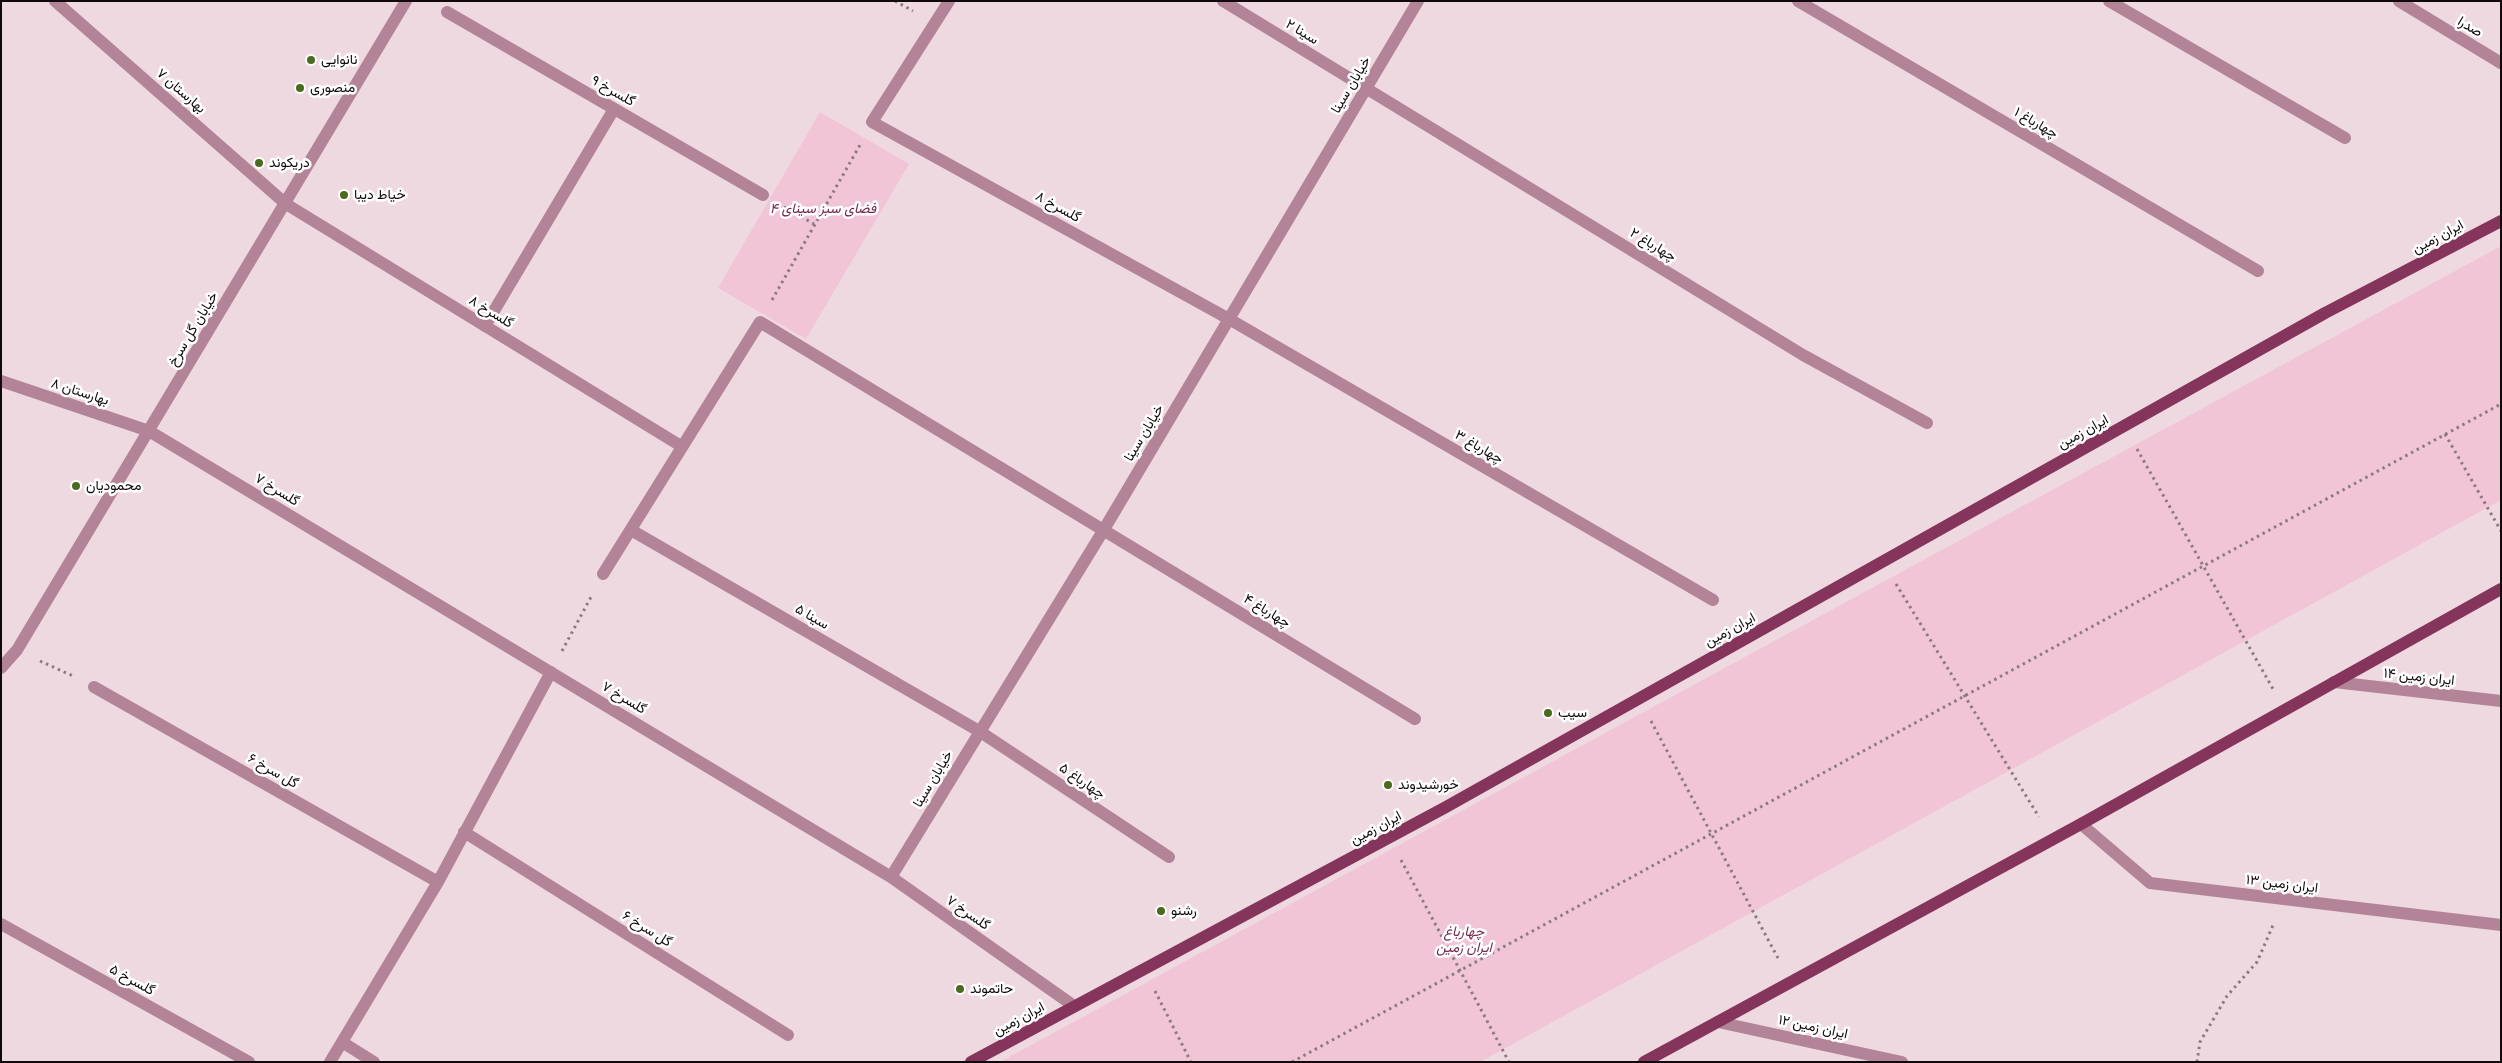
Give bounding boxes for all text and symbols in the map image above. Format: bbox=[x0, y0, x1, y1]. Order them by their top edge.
street label: صدرا bbox=[2454, 13, 2486, 41]
street label: سینا ۲ bbox=[1283, 16, 1321, 48]
place label: نانوایی bbox=[321, 52, 357, 68]
street label: خیابان سینا bbox=[1327, 53, 1375, 117]
marker: نانوایی bbox=[305, 54, 317, 66]
street label: بهارستان ۷ bbox=[153, 65, 209, 117]
street label: گلسرخ ۹ bbox=[588, 72, 638, 110]
place label: منصوری bbox=[310, 80, 355, 96]
marker: منصوری bbox=[294, 82, 306, 94]
street label: چهارباغ ۱ bbox=[2011, 104, 2061, 142]
place label: دریکوند bbox=[269, 155, 310, 171]
marker: دریکوند bbox=[253, 157, 265, 169]
place label: خیاط دیبا bbox=[354, 187, 406, 203]
street label: گلسرخ ۸ bbox=[1032, 188, 1084, 226]
marker: خیاط دیبا bbox=[338, 189, 350, 201]
park label: فضای سبز سینای ۴ bbox=[770, 201, 876, 217]
street label: ایران زمین bbox=[2410, 217, 2466, 257]
street label: چهارباغ ۲ bbox=[1627, 225, 1679, 265]
street label: خیابان گل سرخ bbox=[164, 289, 222, 369]
street label: گلسرخ ۸ bbox=[466, 292, 516, 332]
street label: بهارستان ۸ bbox=[49, 375, 111, 409]
street label: خیابان سینا bbox=[1120, 401, 1168, 465]
street label: ایران زمین bbox=[2055, 411, 2111, 453]
street label: چهارباغ ۳ bbox=[1452, 426, 1506, 468]
street label: گلسرخ ۷ bbox=[252, 470, 302, 510]
place label: محمودیان bbox=[86, 478, 141, 494]
marker: محمودیان bbox=[70, 480, 82, 492]
street label: چهارباغ ۴ bbox=[1240, 590, 1294, 632]
street label: سینا ۵ bbox=[792, 601, 832, 633]
street label: ایران زمین bbox=[1702, 609, 1758, 651]
street label: ایران زمین ۱۴ bbox=[2383, 665, 2455, 689]
street label: گلسرخ ۷ bbox=[599, 678, 649, 718]
place label: سیب bbox=[1558, 705, 1587, 721]
marker: سیب bbox=[1542, 707, 1554, 719]
street label: خیابان سینا bbox=[909, 747, 957, 811]
street label: گل سرخ ۶ bbox=[245, 750, 301, 792]
street label: چهارباغ ۵ bbox=[1056, 759, 1108, 803]
place label: خورشیدوند bbox=[1398, 777, 1459, 793]
marker: خورشیدوند bbox=[1382, 779, 1394, 791]
street label: ایران زمین bbox=[1348, 808, 1404, 848]
street label: ایران زمین ۱۳ bbox=[2245, 871, 2319, 897]
street label: گلسرخ ۷ bbox=[943, 892, 993, 934]
place label: رشنو bbox=[1171, 903, 1197, 919]
marker: رشنو bbox=[1155, 905, 1167, 917]
street label: گل سرخ ۶ bbox=[619, 907, 675, 951]
park label: چهارباغ ایران زمین bbox=[1436, 924, 1492, 956]
street label: گلسرخ ۵ bbox=[106, 961, 158, 999]
place label: حاتموند bbox=[970, 981, 1013, 997]
marker: حاتموند bbox=[954, 983, 966, 995]
street label: ایران زمین bbox=[991, 999, 1047, 1039]
street label: ایران زمین ۱۲ bbox=[1777, 1011, 1849, 1043]

